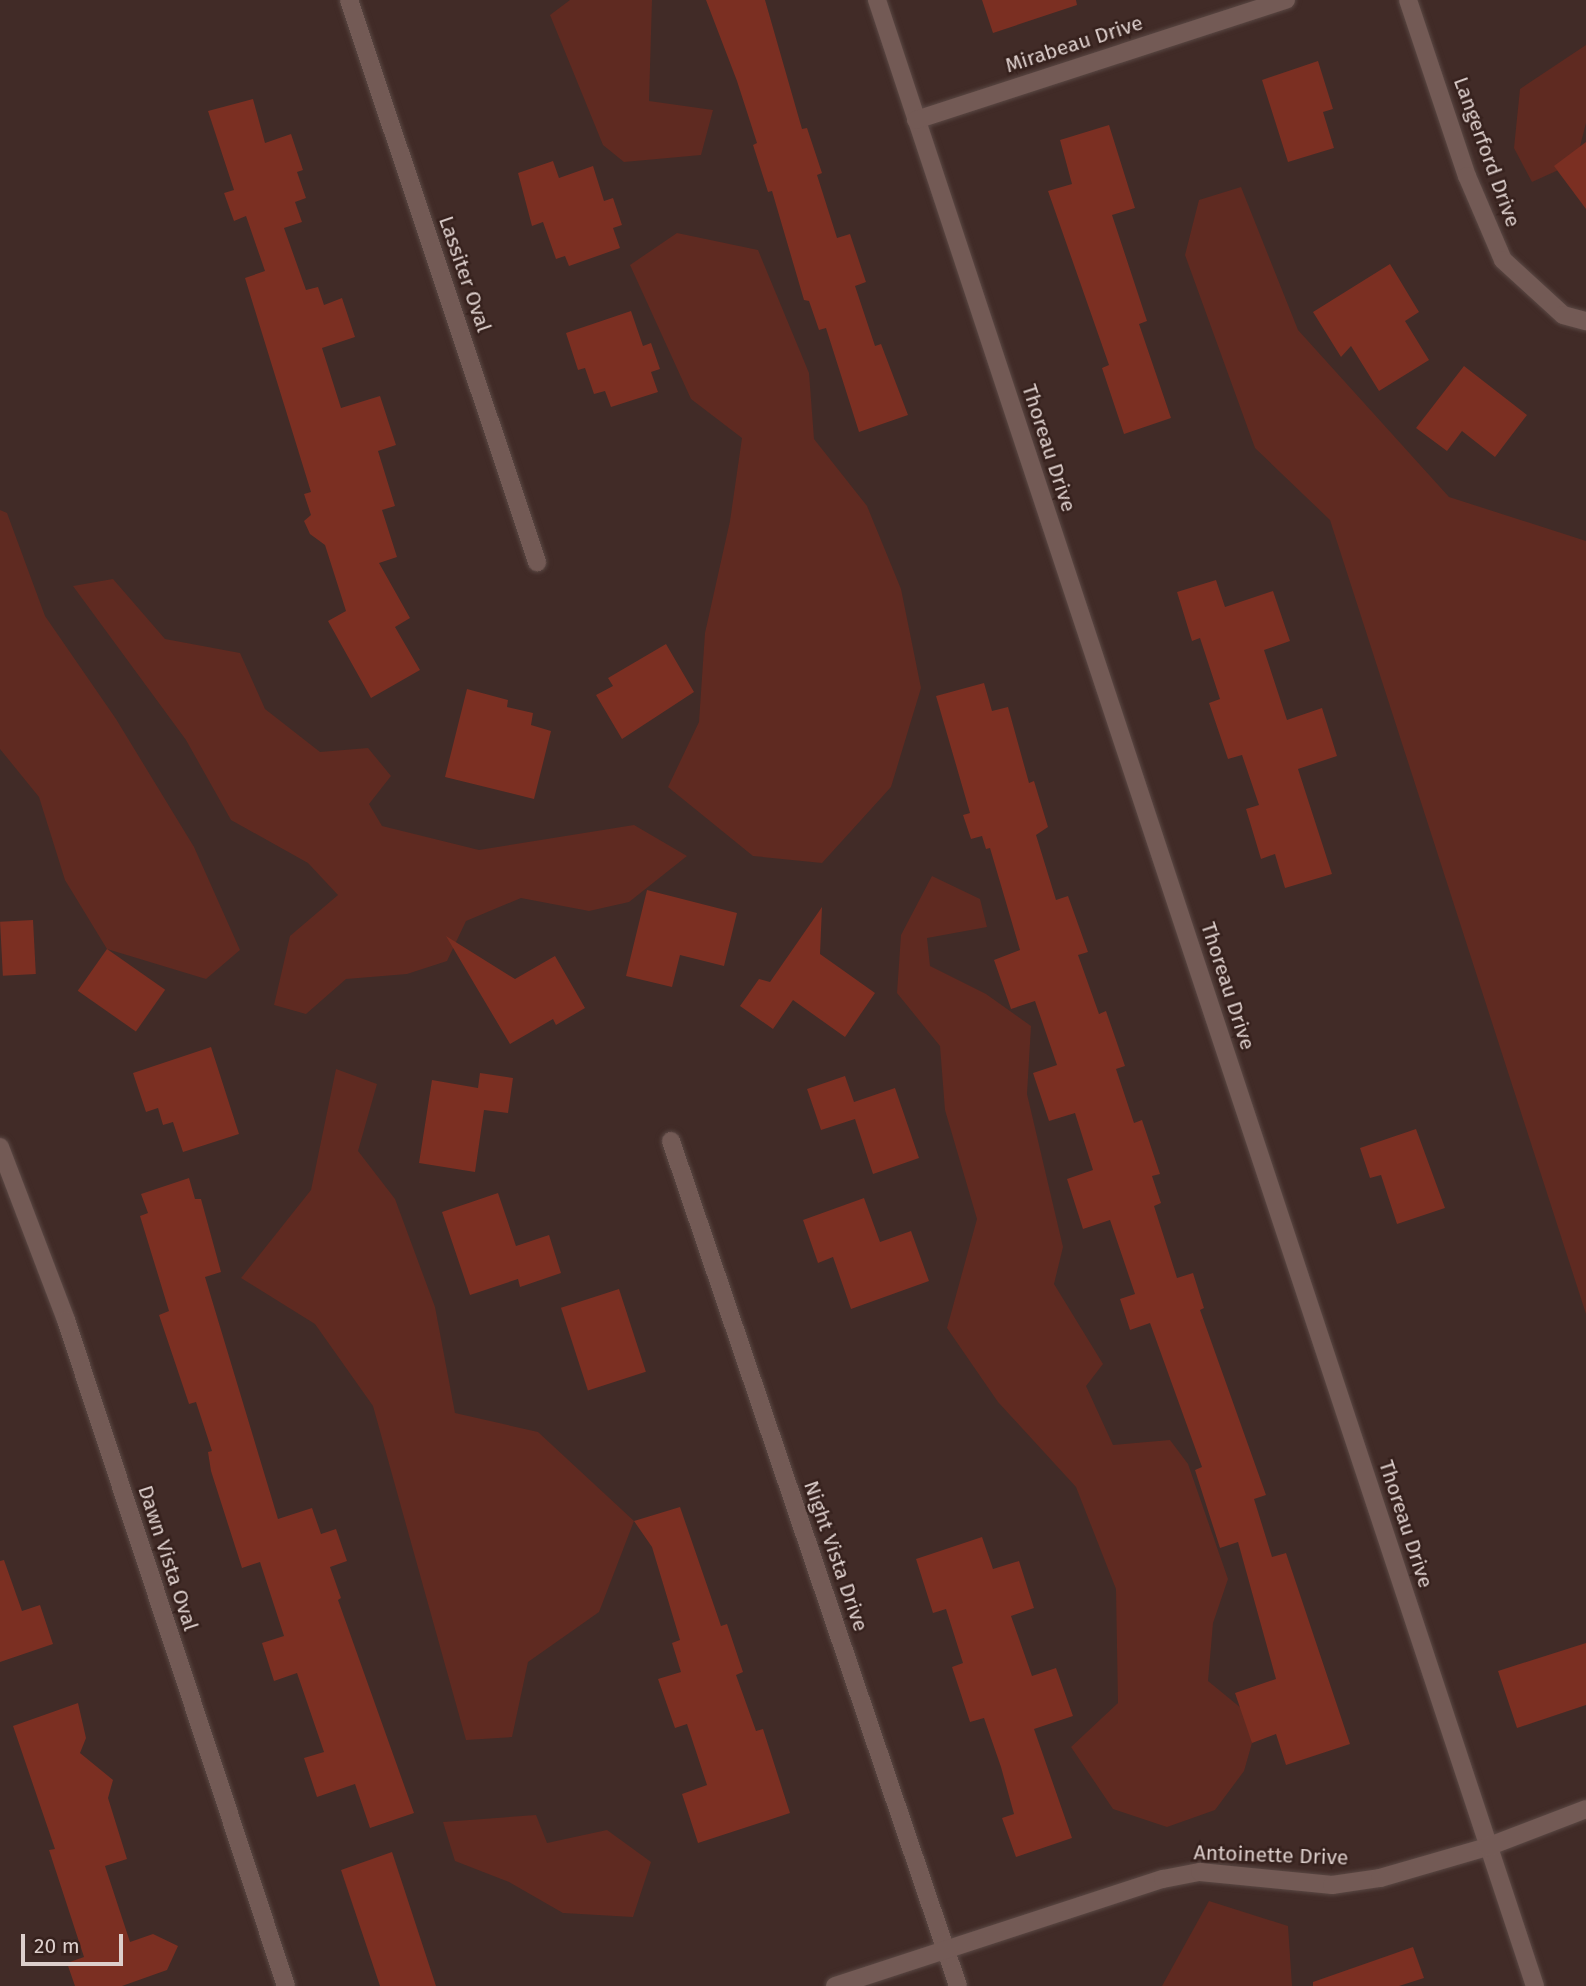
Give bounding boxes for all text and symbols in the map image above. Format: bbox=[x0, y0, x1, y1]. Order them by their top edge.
street label: Mirabeau Drive bbox=[1002, 10, 1146, 78]
street label: Langerford Drive bbox=[1448, 73, 1526, 231]
street label: Lassiter Oval bbox=[433, 213, 497, 335]
street label: Thoreau Drive bbox=[1017, 381, 1081, 515]
street label: Thoreau Drive bbox=[1196, 919, 1260, 1053]
street label: Thoreau Drive bbox=[1374, 1457, 1438, 1591]
street label: Night Vista Drive bbox=[798, 1477, 874, 1635]
street label: Dawn Vista Oval bbox=[133, 1482, 203, 1634]
street label: Antoinette Drive bbox=[1193, 1840, 1349, 1870]
scale bar bbox=[24, 1920, 126, 1964]
text: 20 m bbox=[34, 1933, 80, 1959]

